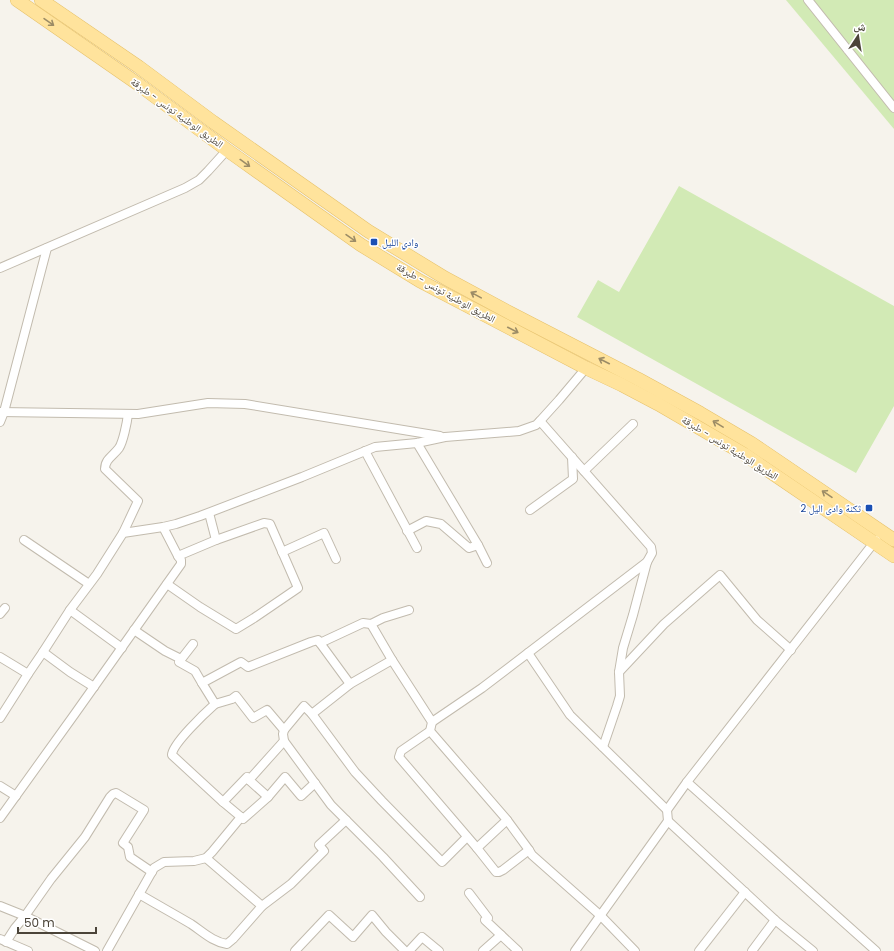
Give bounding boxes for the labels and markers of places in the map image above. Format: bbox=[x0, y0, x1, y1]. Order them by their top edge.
place label: وادي الليل bbox=[382, 235, 419, 250]
marker: وادي الليل bbox=[369, 237, 379, 247]
place label: ثكنة وادى اليل 2 bbox=[800, 501, 861, 516]
marker: ثكنة وادى اليل 2 bbox=[864, 503, 874, 513]

